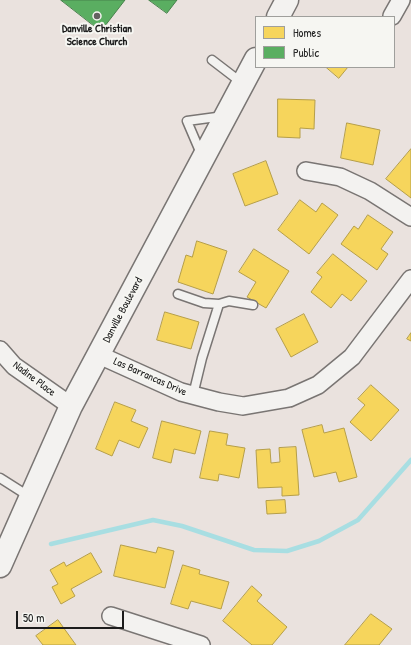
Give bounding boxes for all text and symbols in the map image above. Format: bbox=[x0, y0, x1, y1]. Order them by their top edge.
marker: Danville Christian Science Church bbox=[92, 11, 102, 21]
legend bbox=[255, 16, 395, 68]
place label: Danville Christian Science Church bbox=[62, 22, 132, 48]
text: Homes bbox=[293, 24, 321, 41]
text: Public bbox=[293, 44, 319, 61]
street label: Danville Boulevard bbox=[100, 275, 146, 345]
street label: Las Barrancas Drive bbox=[111, 355, 189, 399]
street label: Nadine Place bbox=[10, 359, 58, 399]
scale bar bbox=[18, 603, 126, 629]
text: 50 m bbox=[23, 609, 44, 626]

